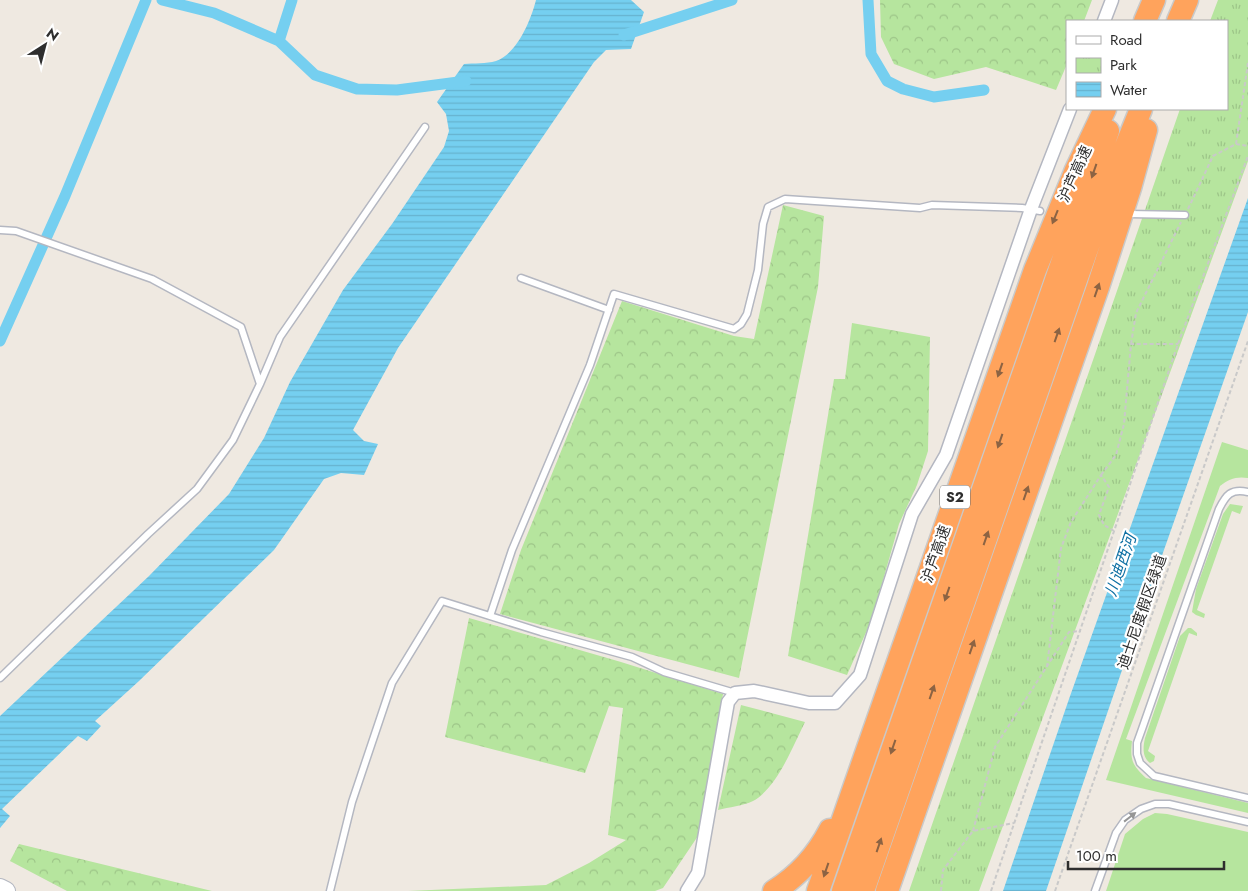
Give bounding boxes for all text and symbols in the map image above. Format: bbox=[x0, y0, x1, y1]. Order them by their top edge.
north arrow bbox=[20, 20, 70, 70]
legend bbox=[1066, 20, 1228, 110]
text: N bbox=[42, 23, 63, 46]
text: Road bbox=[1110, 29, 1142, 51]
text: Park bbox=[1110, 54, 1137, 76]
text: Water bbox=[1110, 79, 1148, 101]
street label: 沪芦高速 bbox=[1053, 142, 1097, 206]
one-way arrow bbox=[1090, 164, 1097, 179]
one-way arrow bbox=[1051, 210, 1059, 224]
one-way arrow bbox=[1093, 282, 1101, 297]
one-way arrow bbox=[1053, 327, 1061, 342]
one-way arrow bbox=[996, 362, 1003, 377]
one-way arrow bbox=[996, 433, 1003, 448]
one-way arrow bbox=[1022, 485, 1030, 500]
road number: S2 bbox=[940, 486, 970, 508]
street label: 沪芦高速 bbox=[916, 522, 956, 586]
water label: 川迪西河 bbox=[1099, 528, 1143, 599]
one-way arrow bbox=[982, 530, 990, 545]
street label: 迪士尼度假区绿道 bbox=[1112, 552, 1172, 672]
one-way arrow bbox=[943, 587, 951, 602]
one-way arrow bbox=[969, 639, 976, 654]
one-way arrow bbox=[929, 684, 936, 699]
one-way arrow bbox=[889, 740, 896, 755]
one-way arrow bbox=[1123, 811, 1136, 822]
one-way arrow bbox=[875, 837, 883, 852]
scale bar bbox=[1068, 838, 1224, 870]
text: 100 m bbox=[1076, 845, 1117, 867]
one-way arrow bbox=[822, 863, 830, 878]

